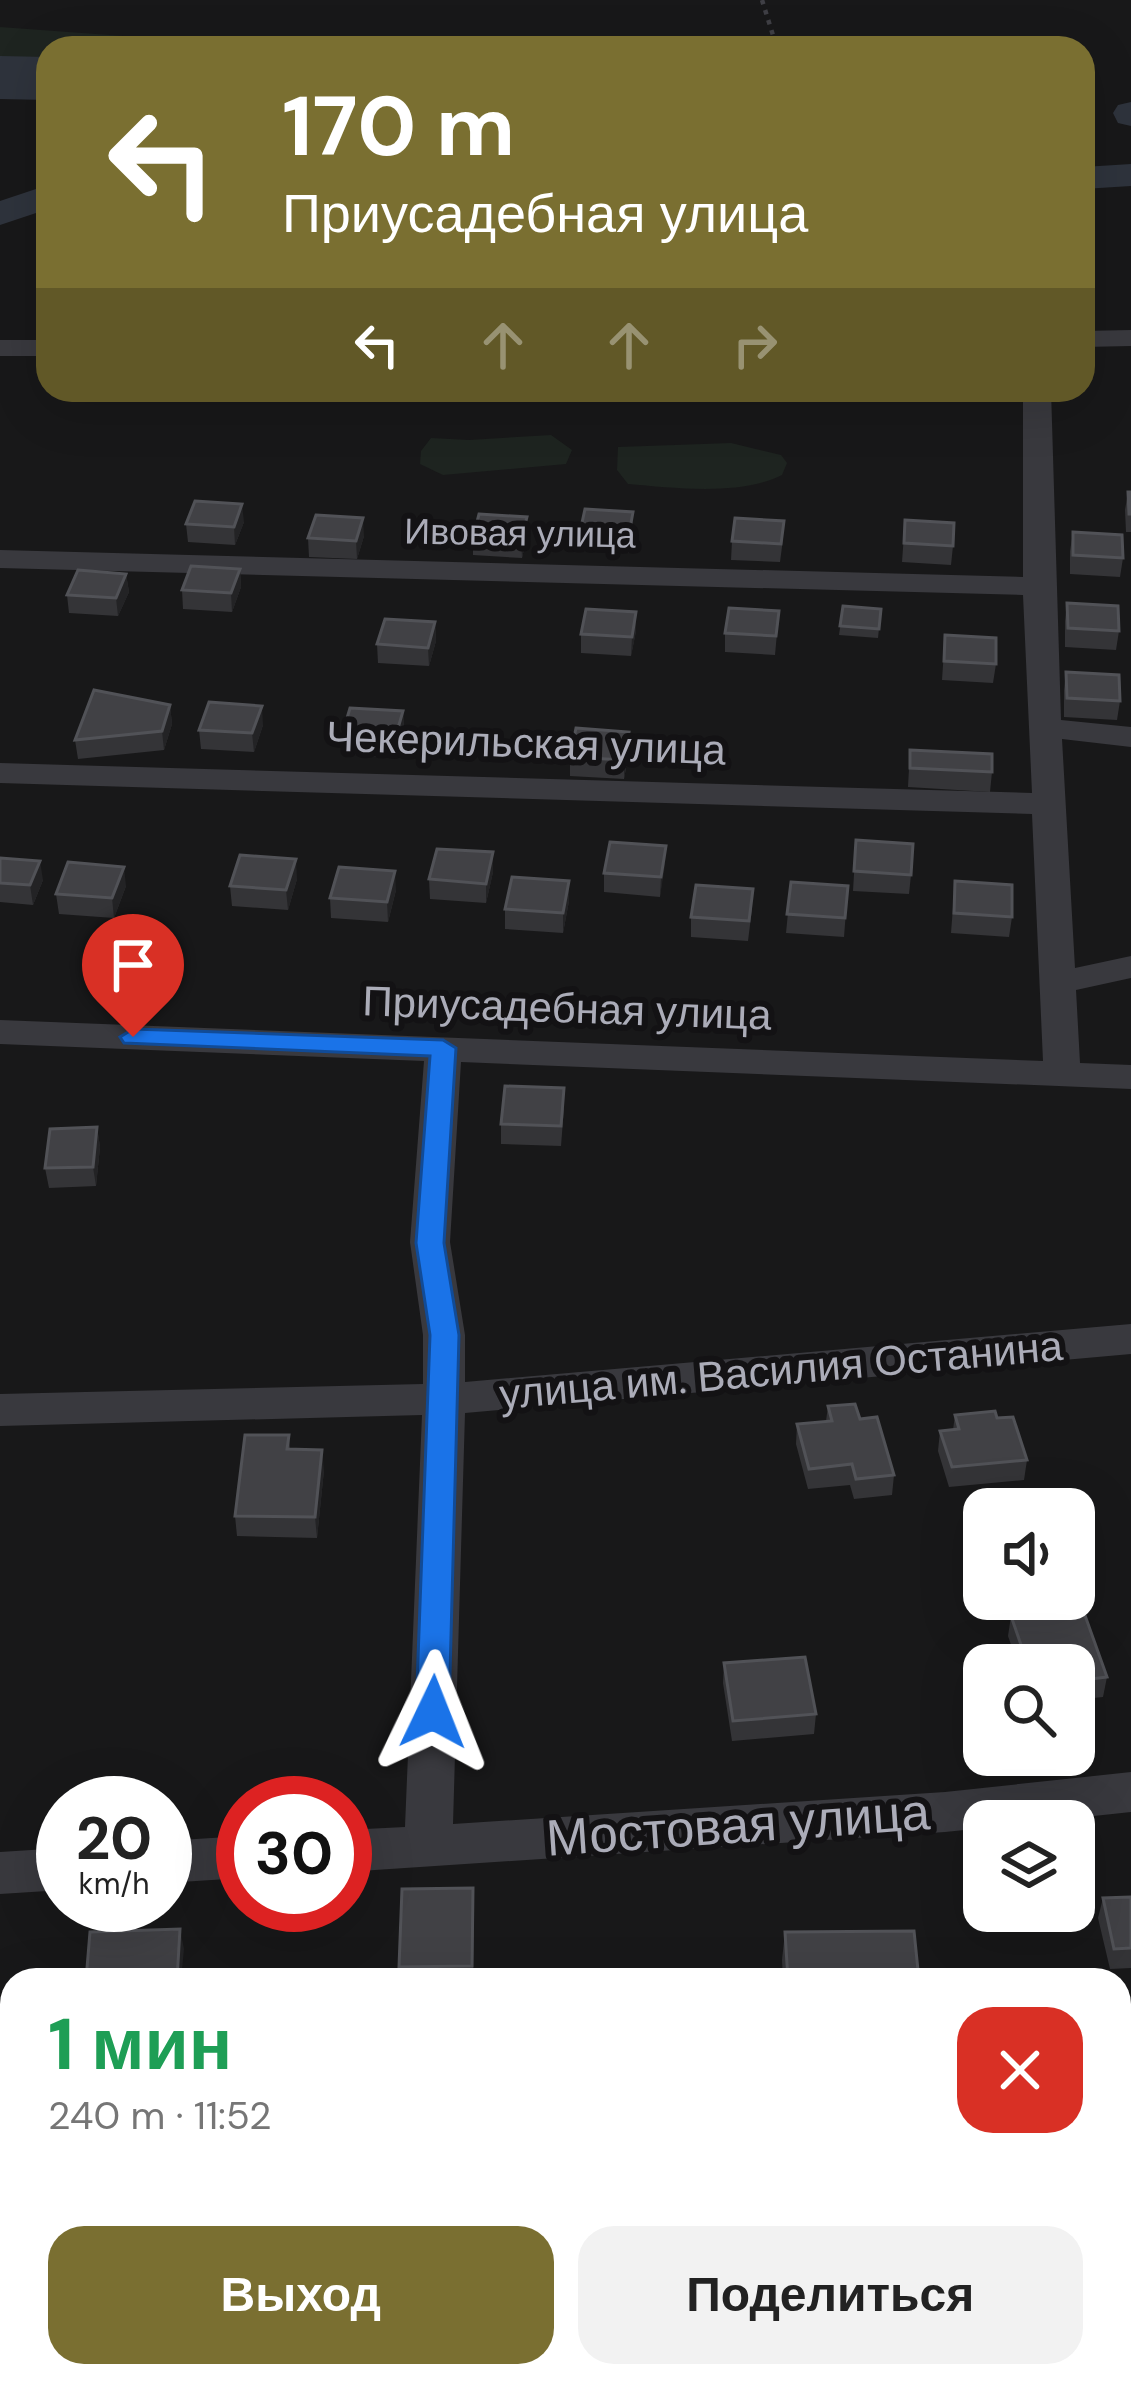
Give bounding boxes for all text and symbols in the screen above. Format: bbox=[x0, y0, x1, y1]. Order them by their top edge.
text: 170 m bbox=[282, 72, 515, 181]
icon: left bbox=[84, 84, 240, 240]
text: Приусадебная улица bbox=[282, 178, 808, 249]
icon: left bbox=[344, 312, 410, 378]
icon: ahead bbox=[470, 312, 536, 378]
icon: ahead bbox=[596, 312, 662, 378]
icon: right bbox=[722, 312, 788, 378]
street label: Ивовая улица bbox=[404, 507, 637, 559]
street label: Чекерильская улица bbox=[325, 709, 727, 777]
pin bbox=[82, 914, 184, 1037]
icon: arrive bbox=[100, 932, 166, 998]
street label: Приусадебная улица bbox=[362, 973, 773, 1043]
street label: улица им. Василия Останина bbox=[497, 1318, 1066, 1422]
map controls bbox=[963, 1488, 1095, 1932]
button: sound bbox=[963, 1488, 1095, 1620]
button: search bbox=[963, 1644, 1095, 1776]
position arrow bbox=[370, 1649, 496, 1775]
speed limit sign: 30 bbox=[216, 1776, 372, 1932]
street label: Мостовая улица bbox=[544, 1778, 933, 1872]
text: 20 bbox=[76, 1799, 152, 1878]
button: layers bbox=[963, 1800, 1095, 1932]
text: km/h bbox=[79, 1864, 149, 1903]
text: 1 мин bbox=[48, 1998, 232, 2091]
button: close bbox=[957, 2007, 1083, 2133]
text: 240 m · 11:52 bbox=[48, 2090, 272, 2141]
button: Выход bbox=[48, 2226, 554, 2364]
button: Поделиться bbox=[578, 2226, 1083, 2364]

